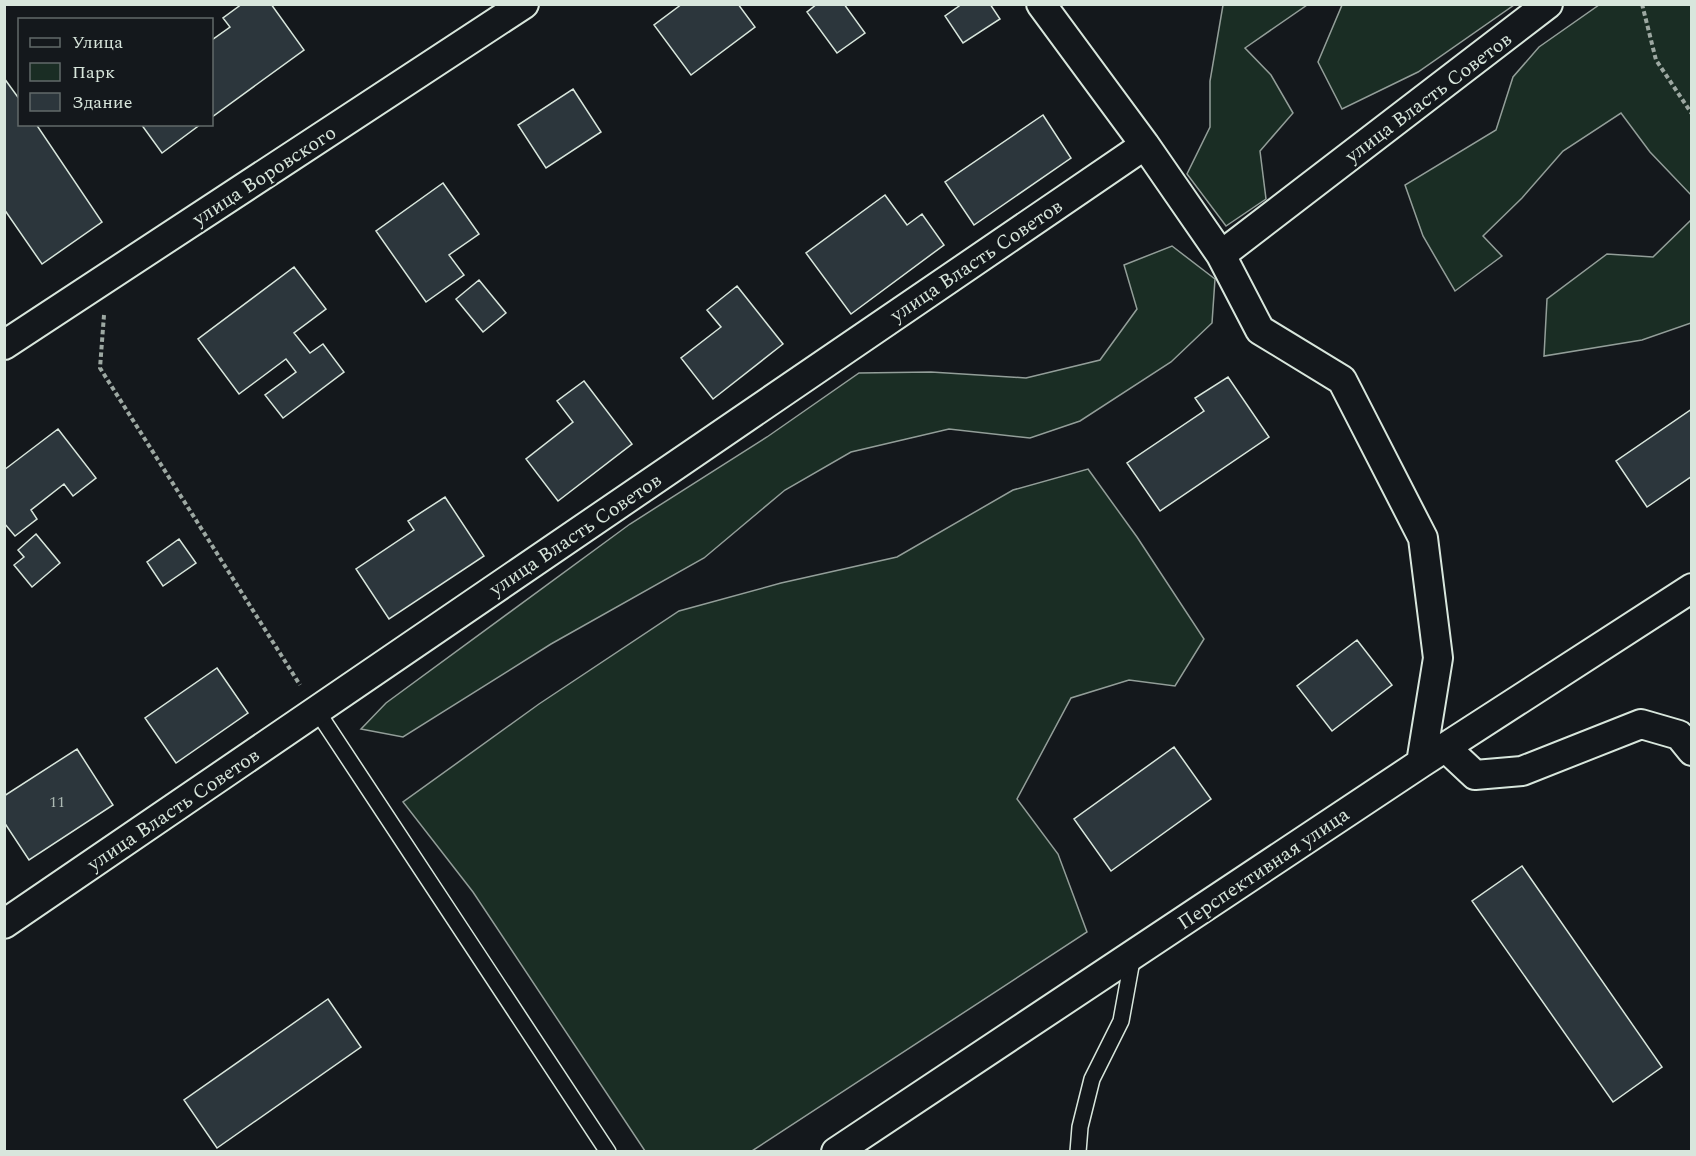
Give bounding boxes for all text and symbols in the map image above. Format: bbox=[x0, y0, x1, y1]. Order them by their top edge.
legend bbox=[18, 18, 213, 126]
street label: улица Власть Советов bbox=[1338, 25, 1518, 171]
text: Улица bbox=[72, 29, 123, 56]
text: Парк bbox=[72, 59, 115, 86]
text: Здание bbox=[72, 89, 132, 116]
street label: улица Воровского bbox=[186, 118, 342, 234]
street label: улица Власть Советов bbox=[883, 192, 1069, 330]
street label: улица Власть Советов bbox=[482, 466, 668, 604]
street label: улица Власть Советов bbox=[80, 741, 266, 879]
house number: 11 bbox=[49, 790, 65, 814]
street label: Перспективная улица bbox=[1171, 800, 1356, 938]

